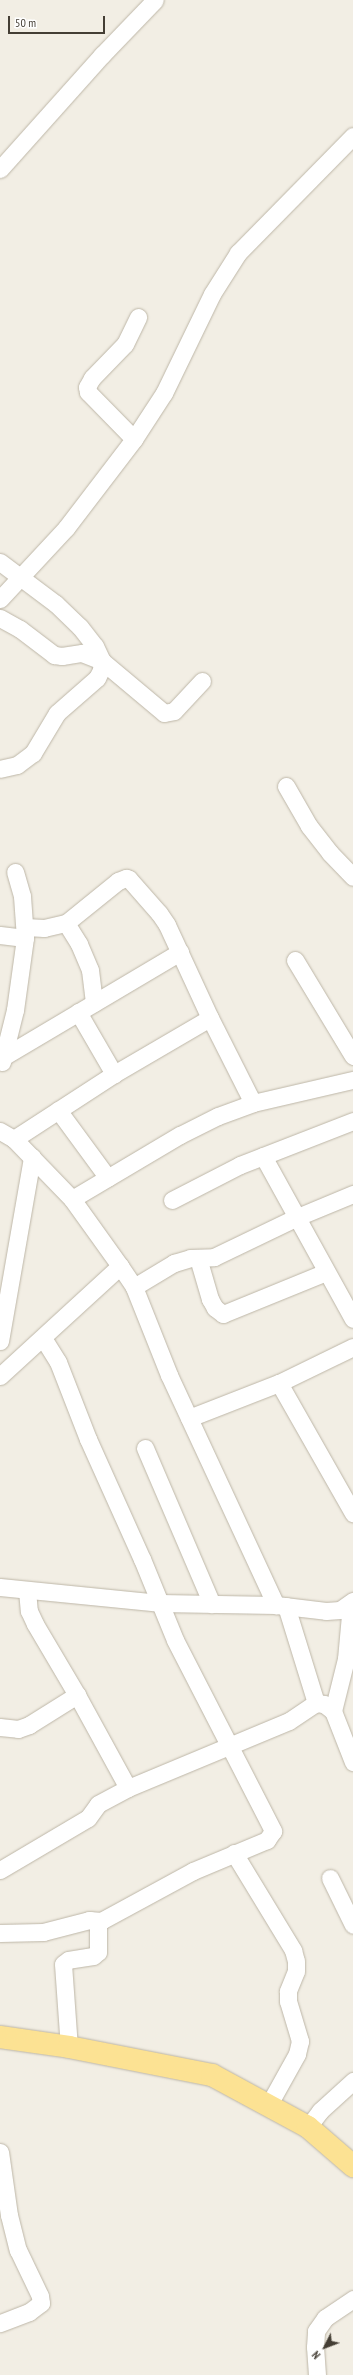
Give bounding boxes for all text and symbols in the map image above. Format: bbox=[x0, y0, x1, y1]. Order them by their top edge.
scale bar bbox=[10, 8, 107, 34]
text: 50 m bbox=[15, 15, 36, 30]
north arrow bbox=[305, 2327, 345, 2367]
text: N bbox=[309, 2348, 323, 2362]

